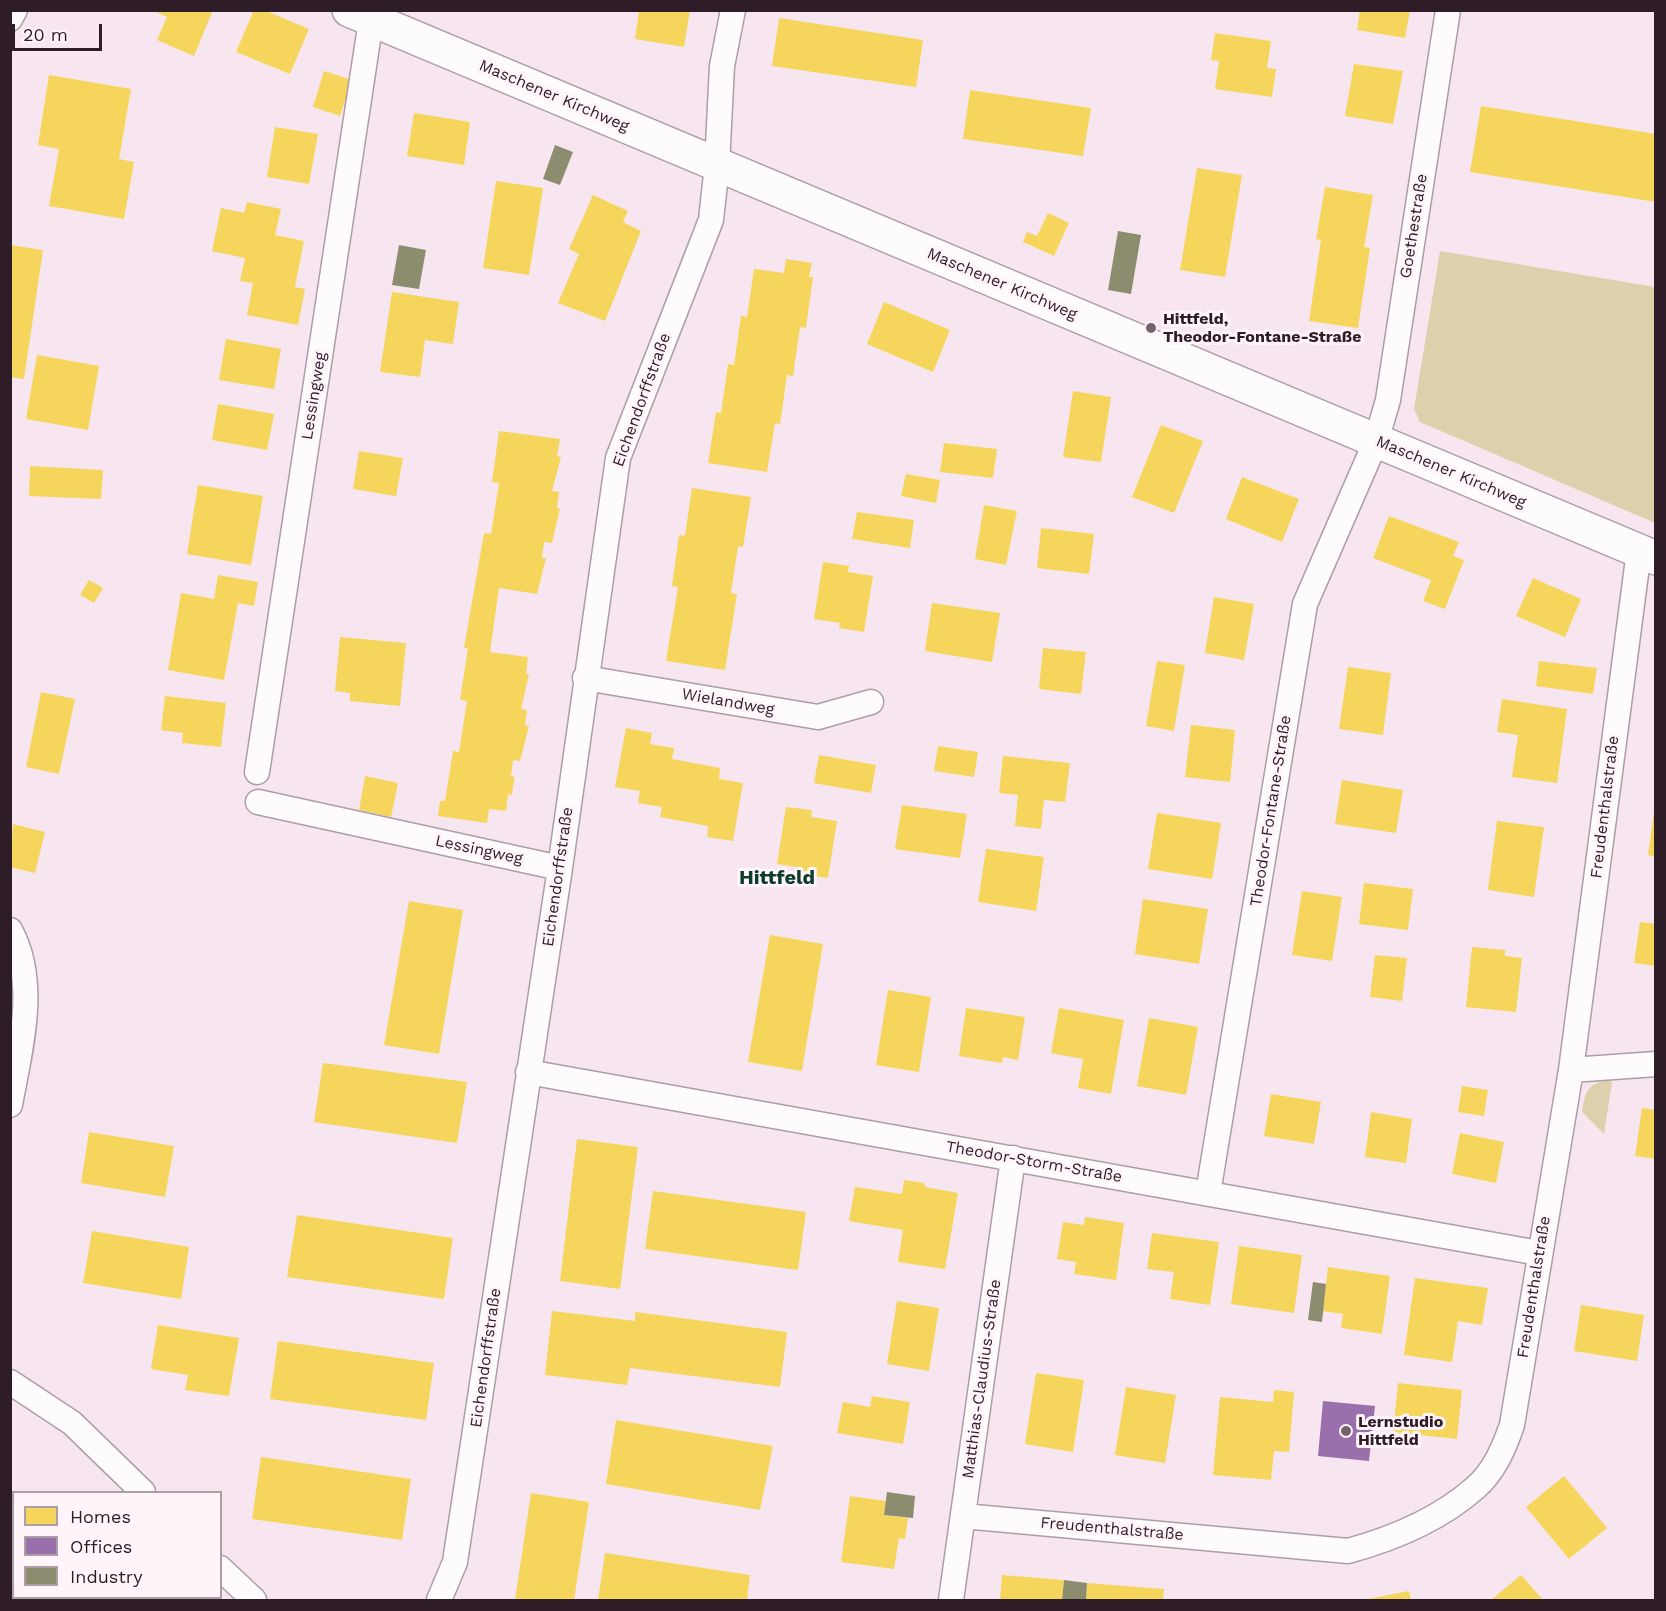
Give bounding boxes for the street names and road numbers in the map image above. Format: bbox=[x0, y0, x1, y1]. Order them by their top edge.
street label: Maschener Kirchweg bbox=[476, 56, 632, 136]
street label: Goethestraße bbox=[1396, 172, 1432, 280]
street label: Maschener Kirchweg bbox=[924, 244, 1080, 324]
street label: Eichendorffstraße bbox=[609, 331, 675, 469]
street label: Lessingweg bbox=[298, 351, 330, 441]
street label: Maschener Kirchweg bbox=[1373, 432, 1529, 512]
street label: Wielandweg bbox=[680, 684, 776, 720]
street label: Theodor-Fontane-Straße bbox=[1246, 714, 1296, 908]
street label: Freudenthalstraße bbox=[1587, 735, 1623, 879]
street label: Eichendorffstraße bbox=[539, 806, 577, 948]
street label: Lessingweg bbox=[434, 831, 524, 869]
street label: Theodor-Storm-Straße bbox=[944, 1137, 1124, 1187]
street label: Freudenthalstraße bbox=[1513, 1215, 1555, 1359]
street label: Matthias-Claudius-Straße bbox=[959, 1278, 1005, 1480]
street label: Eichendorffstraße bbox=[467, 1287, 505, 1429]
street label: Freudenthalstraße bbox=[1040, 1513, 1184, 1545]

